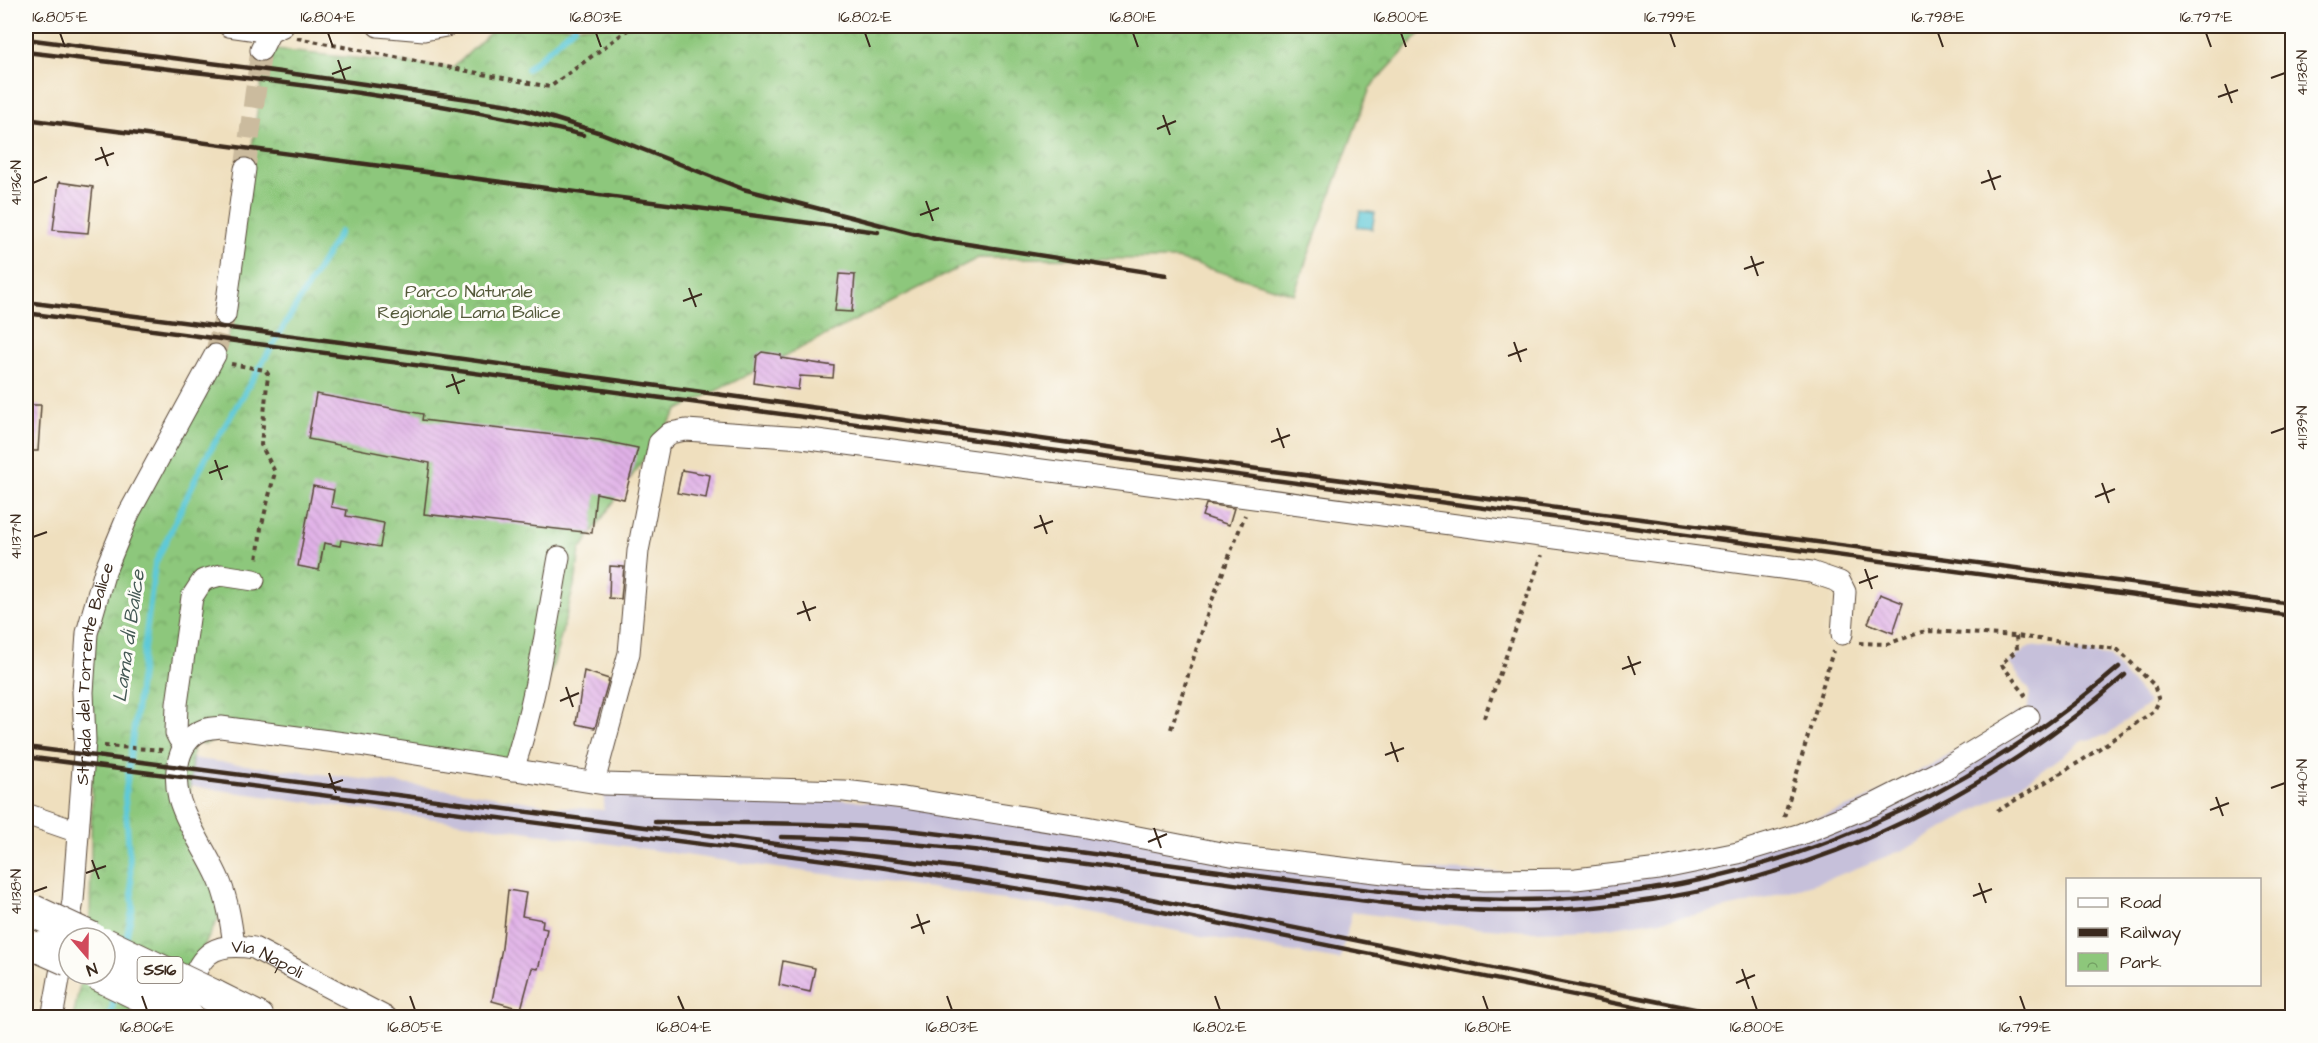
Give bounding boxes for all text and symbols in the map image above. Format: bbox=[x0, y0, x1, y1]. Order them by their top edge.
text: 16.805°E bbox=[32, 7, 88, 28]
text: 16.804°E bbox=[300, 7, 356, 28]
text: 16.803°E bbox=[570, 7, 622, 28]
text: 16.802°E bbox=[838, 7, 892, 28]
text: 16.801°E bbox=[1110, 7, 1156, 28]
text: 16.800°E bbox=[1374, 7, 1428, 28]
text: 16.799°E bbox=[1644, 7, 1696, 28]
text: 16.798°E bbox=[1911, 7, 1965, 28]
text: 16.797°E bbox=[2180, 7, 2232, 28]
text: 41.138°N bbox=[2292, 50, 2313, 96]
text: 41.136°N bbox=[6, 160, 27, 206]
park label: Parco Naturale Regionale Lama Balice bbox=[377, 279, 561, 326]
text: 41.139°N bbox=[2292, 405, 2313, 451]
text: 41.137°N bbox=[6, 514, 27, 560]
street label: Strada del Torrente Balice bbox=[69, 558, 120, 786]
water label: Lama di Balice bbox=[106, 567, 152, 704]
text: 41.140°N bbox=[2292, 759, 2313, 807]
text: 41.138°N bbox=[6, 869, 27, 915]
legend bbox=[2066, 878, 2261, 986]
text: Road bbox=[2120, 890, 2161, 915]
text: Railway bbox=[2120, 920, 2181, 946]
north arrow bbox=[57, 926, 117, 986]
street label: Via Napoli bbox=[231, 934, 308, 984]
text: Park bbox=[2120, 950, 2162, 975]
text: N bbox=[83, 957, 100, 981]
road number: SS16 bbox=[138, 957, 182, 983]
text: 16.806°E bbox=[120, 1017, 174, 1038]
text: 16.805°E bbox=[387, 1017, 443, 1038]
text: 16.804°E bbox=[656, 1017, 712, 1038]
text: 16.803°E bbox=[926, 1017, 978, 1038]
text: 16.802°E bbox=[1193, 1017, 1247, 1038]
text: 16.801°E bbox=[1465, 1017, 1511, 1038]
text: 16.800°E bbox=[1730, 1017, 1784, 1038]
text: 16.799°E bbox=[1999, 1017, 2051, 1038]

